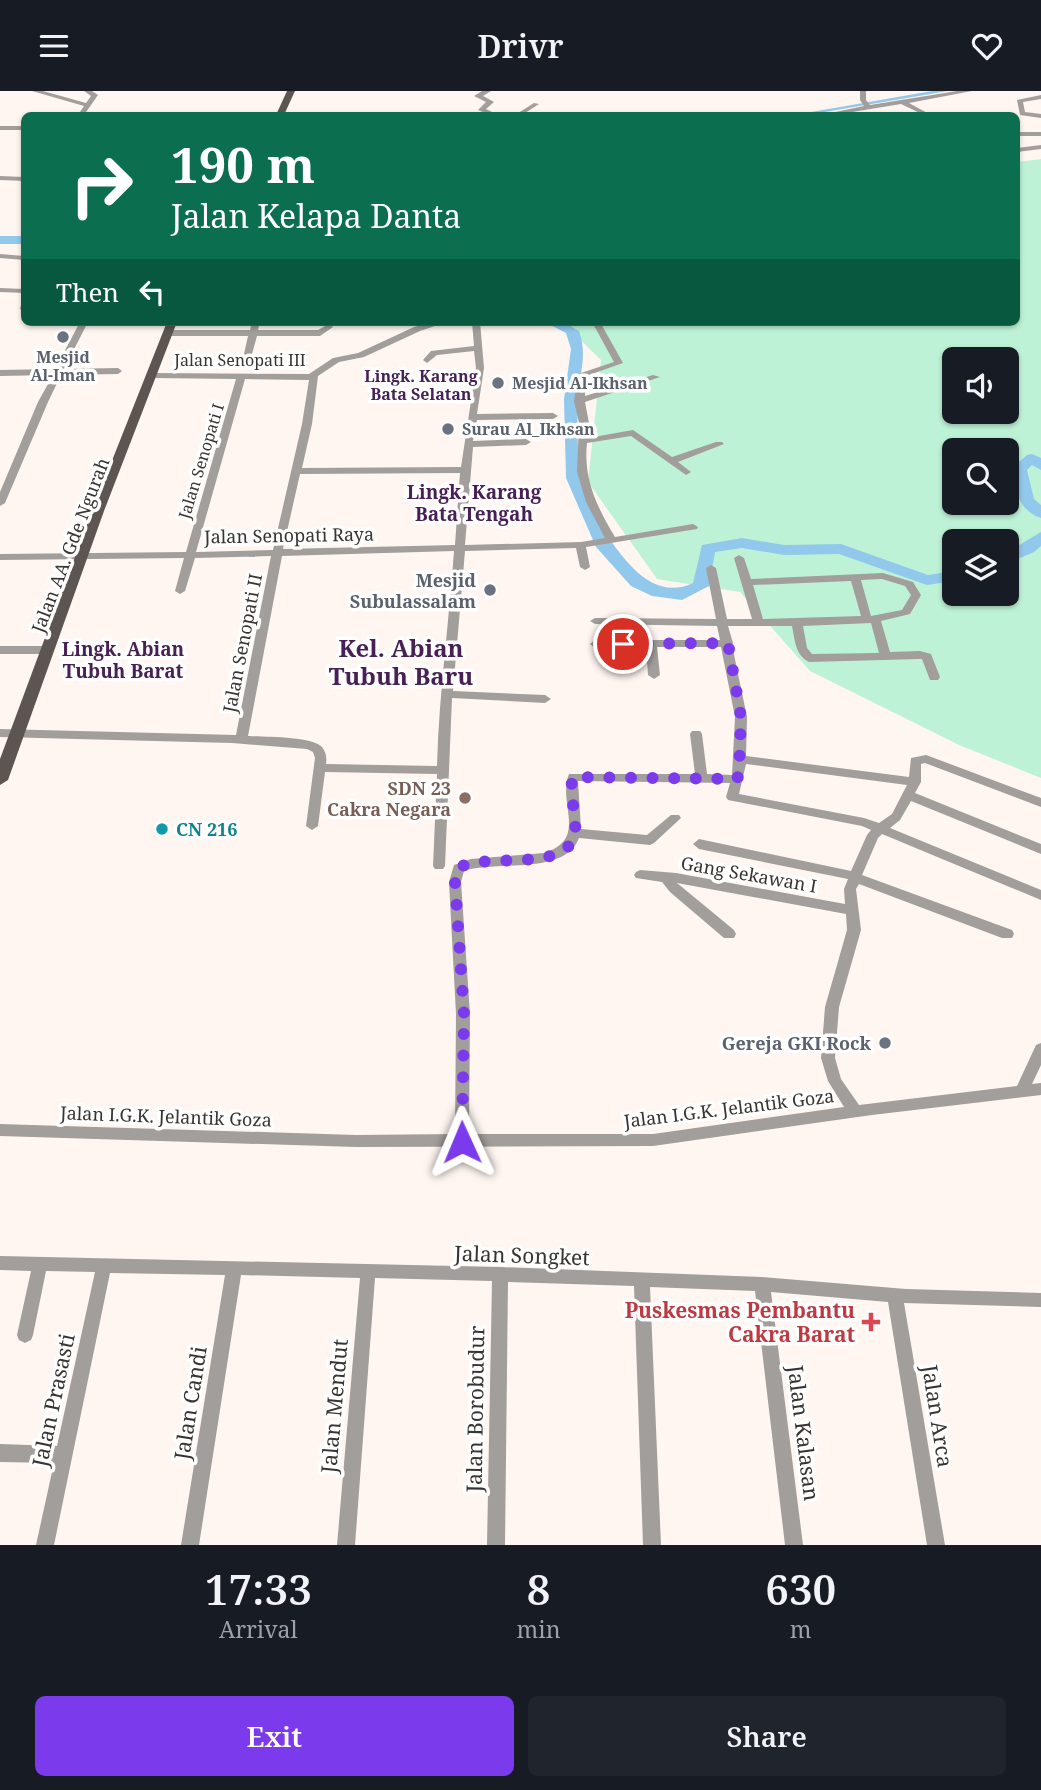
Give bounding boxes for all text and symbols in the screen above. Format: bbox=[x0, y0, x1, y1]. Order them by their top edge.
text: Drivr bbox=[477, 24, 564, 67]
icon: menu bbox=[35, 27, 73, 65]
icon: heart bbox=[968, 27, 1006, 65]
text: 190 m bbox=[171, 131, 315, 197]
icon: right bbox=[56, 140, 147, 231]
text: Jalan Kelapa Danta bbox=[171, 194, 461, 237]
icon: left bbox=[133, 273, 171, 311]
text: Then bbox=[56, 274, 119, 310]
marker: Mesjid Al-Iman bbox=[55, 329, 71, 345]
place label: Mesjid Al-Iman bbox=[30, 346, 96, 386]
map controls bbox=[942, 347, 1019, 606]
button: sound bbox=[942, 347, 1019, 424]
street label: Jalan Senopati III bbox=[173, 349, 306, 371]
district label: Lingk. Karang Bata Selatan bbox=[364, 365, 478, 405]
place label: Mesjid Al-Ikhsan bbox=[512, 372, 648, 394]
marker: Mesjid Al-Ikhsan bbox=[490, 375, 506, 391]
street label: Jalan Senopati I bbox=[173, 400, 229, 522]
place label: Surau Al_Ikhsan bbox=[462, 418, 595, 440]
marker: Surau Al_Ikhsan bbox=[440, 421, 456, 437]
button: search bbox=[942, 438, 1019, 515]
street label: Jalan AA. Gde Ngurah bbox=[25, 454, 115, 637]
district label: Lingk. Karang Bata Tengah bbox=[407, 479, 542, 527]
street label: Jalan Senopati Raya bbox=[203, 522, 374, 548]
button: layers bbox=[942, 529, 1019, 606]
place label: Mesjid Subulassalam bbox=[350, 568, 476, 613]
street label: Jalan Senopati II bbox=[217, 571, 267, 716]
marker: Mesjid Subulassalam bbox=[482, 582, 498, 598]
pin bbox=[593, 614, 653, 674]
icon: arrive bbox=[604, 625, 642, 663]
district label: Kel. Abian Tubuh Baru bbox=[329, 631, 473, 692]
district label: Lingk. Abian Tubuh Barat bbox=[62, 636, 185, 684]
place label: SDN 23 Cakra Negara bbox=[327, 776, 451, 821]
marker: SDN 23 Cakra Negara bbox=[457, 790, 473, 806]
place label: CN 216 bbox=[176, 817, 237, 841]
marker: CN 216 bbox=[154, 821, 170, 837]
street label: Gang Sekawan I bbox=[679, 850, 819, 898]
place label: Gereja GKI Rock bbox=[722, 1031, 872, 1055]
marker: Gereja GKI Rock bbox=[877, 1035, 893, 1051]
street label: Jalan I.G.K. Jelantik Goza bbox=[621, 1083, 836, 1133]
street label: Jalan I.G.K. Jelantik Goza bbox=[59, 1100, 272, 1132]
position arrow bbox=[425, 1105, 499, 1179]
street label: Jalan Songket bbox=[453, 1239, 590, 1271]
place label: Puskesmas Pembantu Cakra Barat bbox=[625, 1296, 855, 1348]
marker: Puskesmas Pembantu Cakra Barat bbox=[861, 1312, 881, 1332]
street label: Jalan Borobudur bbox=[460, 1325, 490, 1494]
street label: Jalan Prasasti bbox=[25, 1331, 81, 1470]
street label: Jalan Mendut bbox=[314, 1338, 354, 1475]
street label: Jalan Candi bbox=[167, 1344, 213, 1463]
street label: Jalan Arca bbox=[916, 1362, 960, 1469]
street label: Jalan Kalasan bbox=[782, 1363, 826, 1502]
text: 17:33 bbox=[205, 1560, 312, 1617]
text: 8 bbox=[527, 1560, 550, 1617]
text: 630 bbox=[765, 1560, 836, 1617]
text: Arrival bbox=[219, 1613, 298, 1645]
text: min bbox=[517, 1613, 561, 1645]
text: m bbox=[790, 1613, 812, 1645]
button: Exit bbox=[35, 1696, 514, 1776]
button: Share bbox=[528, 1696, 1006, 1776]

